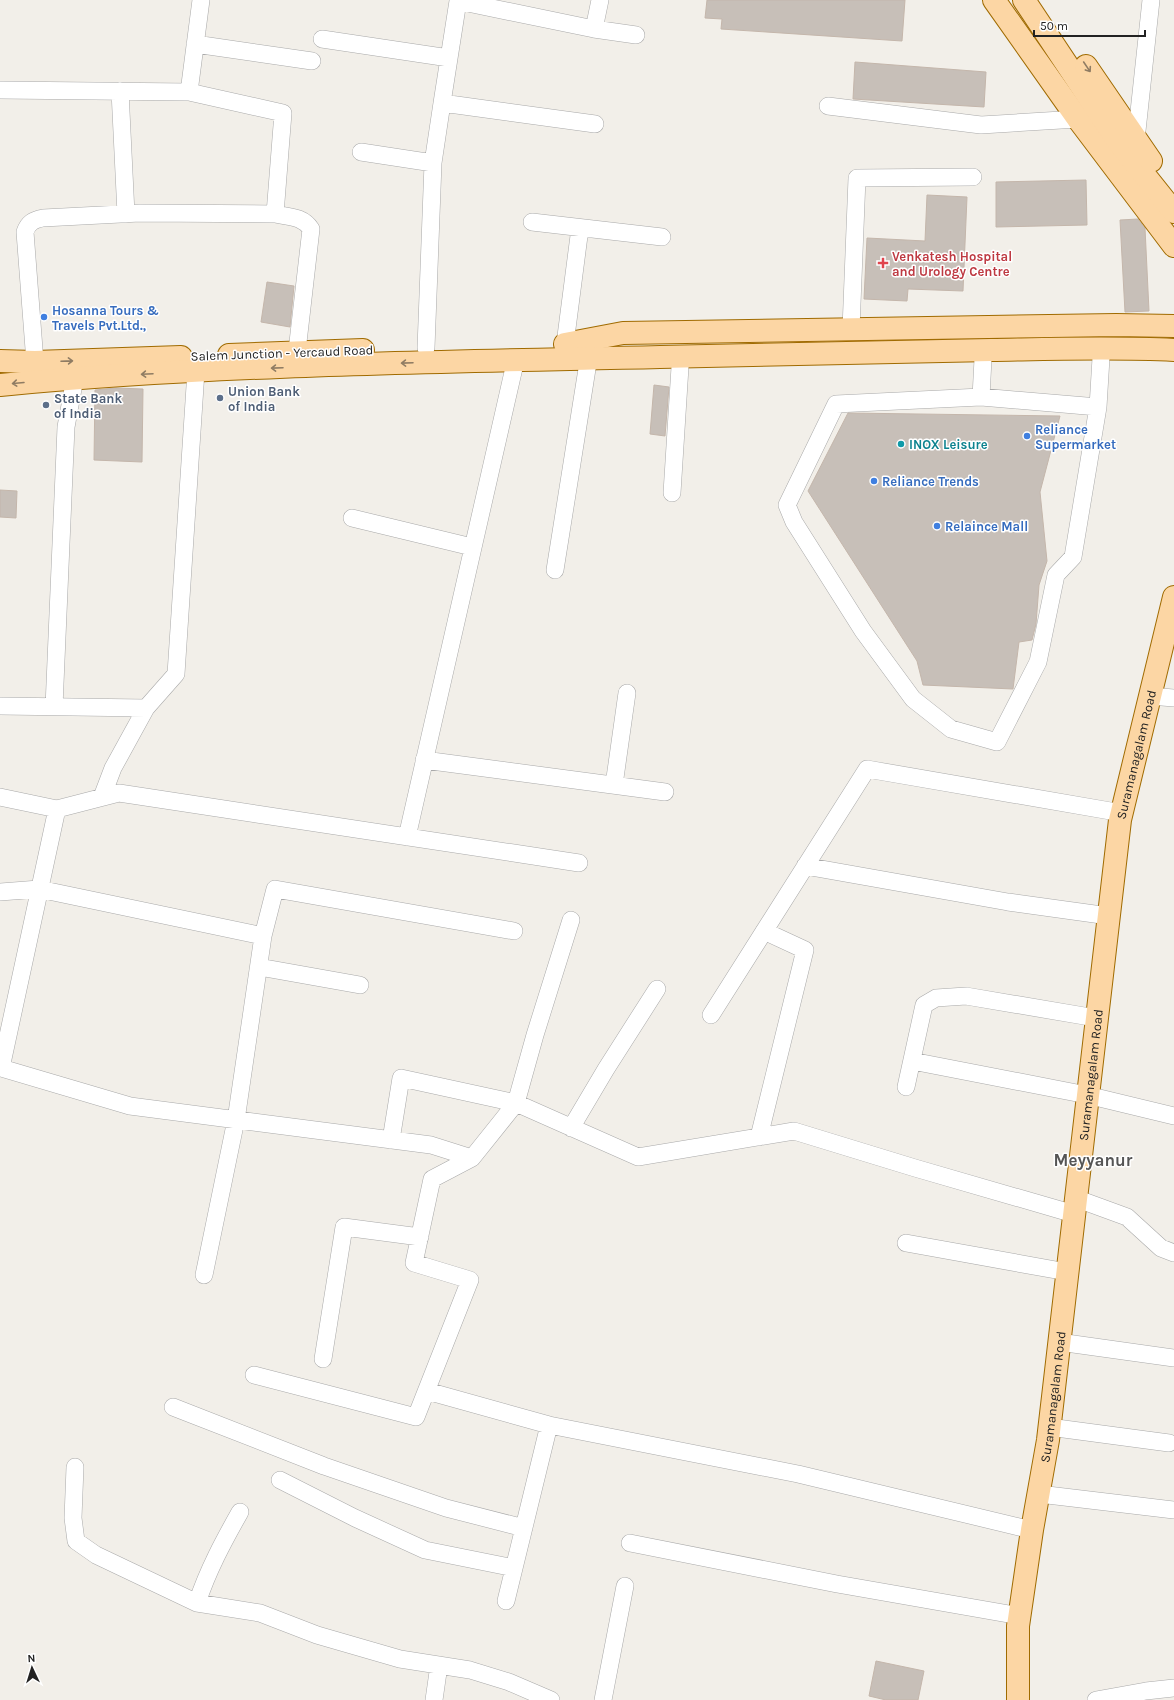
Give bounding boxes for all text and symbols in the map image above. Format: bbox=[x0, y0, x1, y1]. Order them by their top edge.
scale bar bbox=[1034, 12, 1145, 38]
text: 50 m bbox=[1040, 19, 1068, 33]
one-way arrow bbox=[1083, 62, 1092, 73]
place label: Venkatesh Hospital and Urology Centre bbox=[892, 249, 1012, 279]
marker: Venkatesh Hospital and Urology Centre bbox=[877, 257, 889, 269]
place label: Hosanna Tours & Travels Pvt.Ltd., bbox=[52, 303, 159, 333]
marker: Hosanna Tours & Travels Pvt.Ltd., bbox=[39, 312, 49, 322]
street label: Salem Junction - Yercaud Road bbox=[190, 342, 374, 364]
one-way arrow bbox=[60, 357, 73, 365]
one-way arrow bbox=[401, 359, 414, 367]
one-way arrow bbox=[271, 364, 284, 372]
one-way arrow bbox=[141, 370, 154, 377]
one-way arrow bbox=[12, 380, 25, 387]
place label: Union Bank of India bbox=[228, 384, 300, 414]
place label: State Bank of India bbox=[54, 391, 122, 421]
marker: Union Bank of India bbox=[215, 393, 225, 403]
marker: State Bank of India bbox=[41, 400, 51, 410]
place label: Reliance Supermarket bbox=[1035, 422, 1116, 452]
marker: Reliance Supermarket bbox=[1022, 431, 1032, 441]
place label: INOX Leisure bbox=[909, 437, 988, 452]
marker: INOX Leisure bbox=[896, 439, 906, 449]
place label: Reliance Trends bbox=[882, 474, 979, 489]
marker: Reliance Trends bbox=[869, 476, 879, 486]
place label: Relaince Mall bbox=[945, 519, 1028, 534]
marker: Relaince Mall bbox=[932, 521, 942, 531]
street label: Suramanagalam Road bbox=[1113, 688, 1159, 821]
street label: Suramanagalam Road bbox=[1075, 1008, 1105, 1142]
district label: Meyyanur bbox=[1054, 1150, 1133, 1170]
street label: Suramanagalam Road bbox=[1037, 1330, 1068, 1464]
north arrow bbox=[12, 1648, 52, 1688]
text: N bbox=[27, 1652, 36, 1665]

